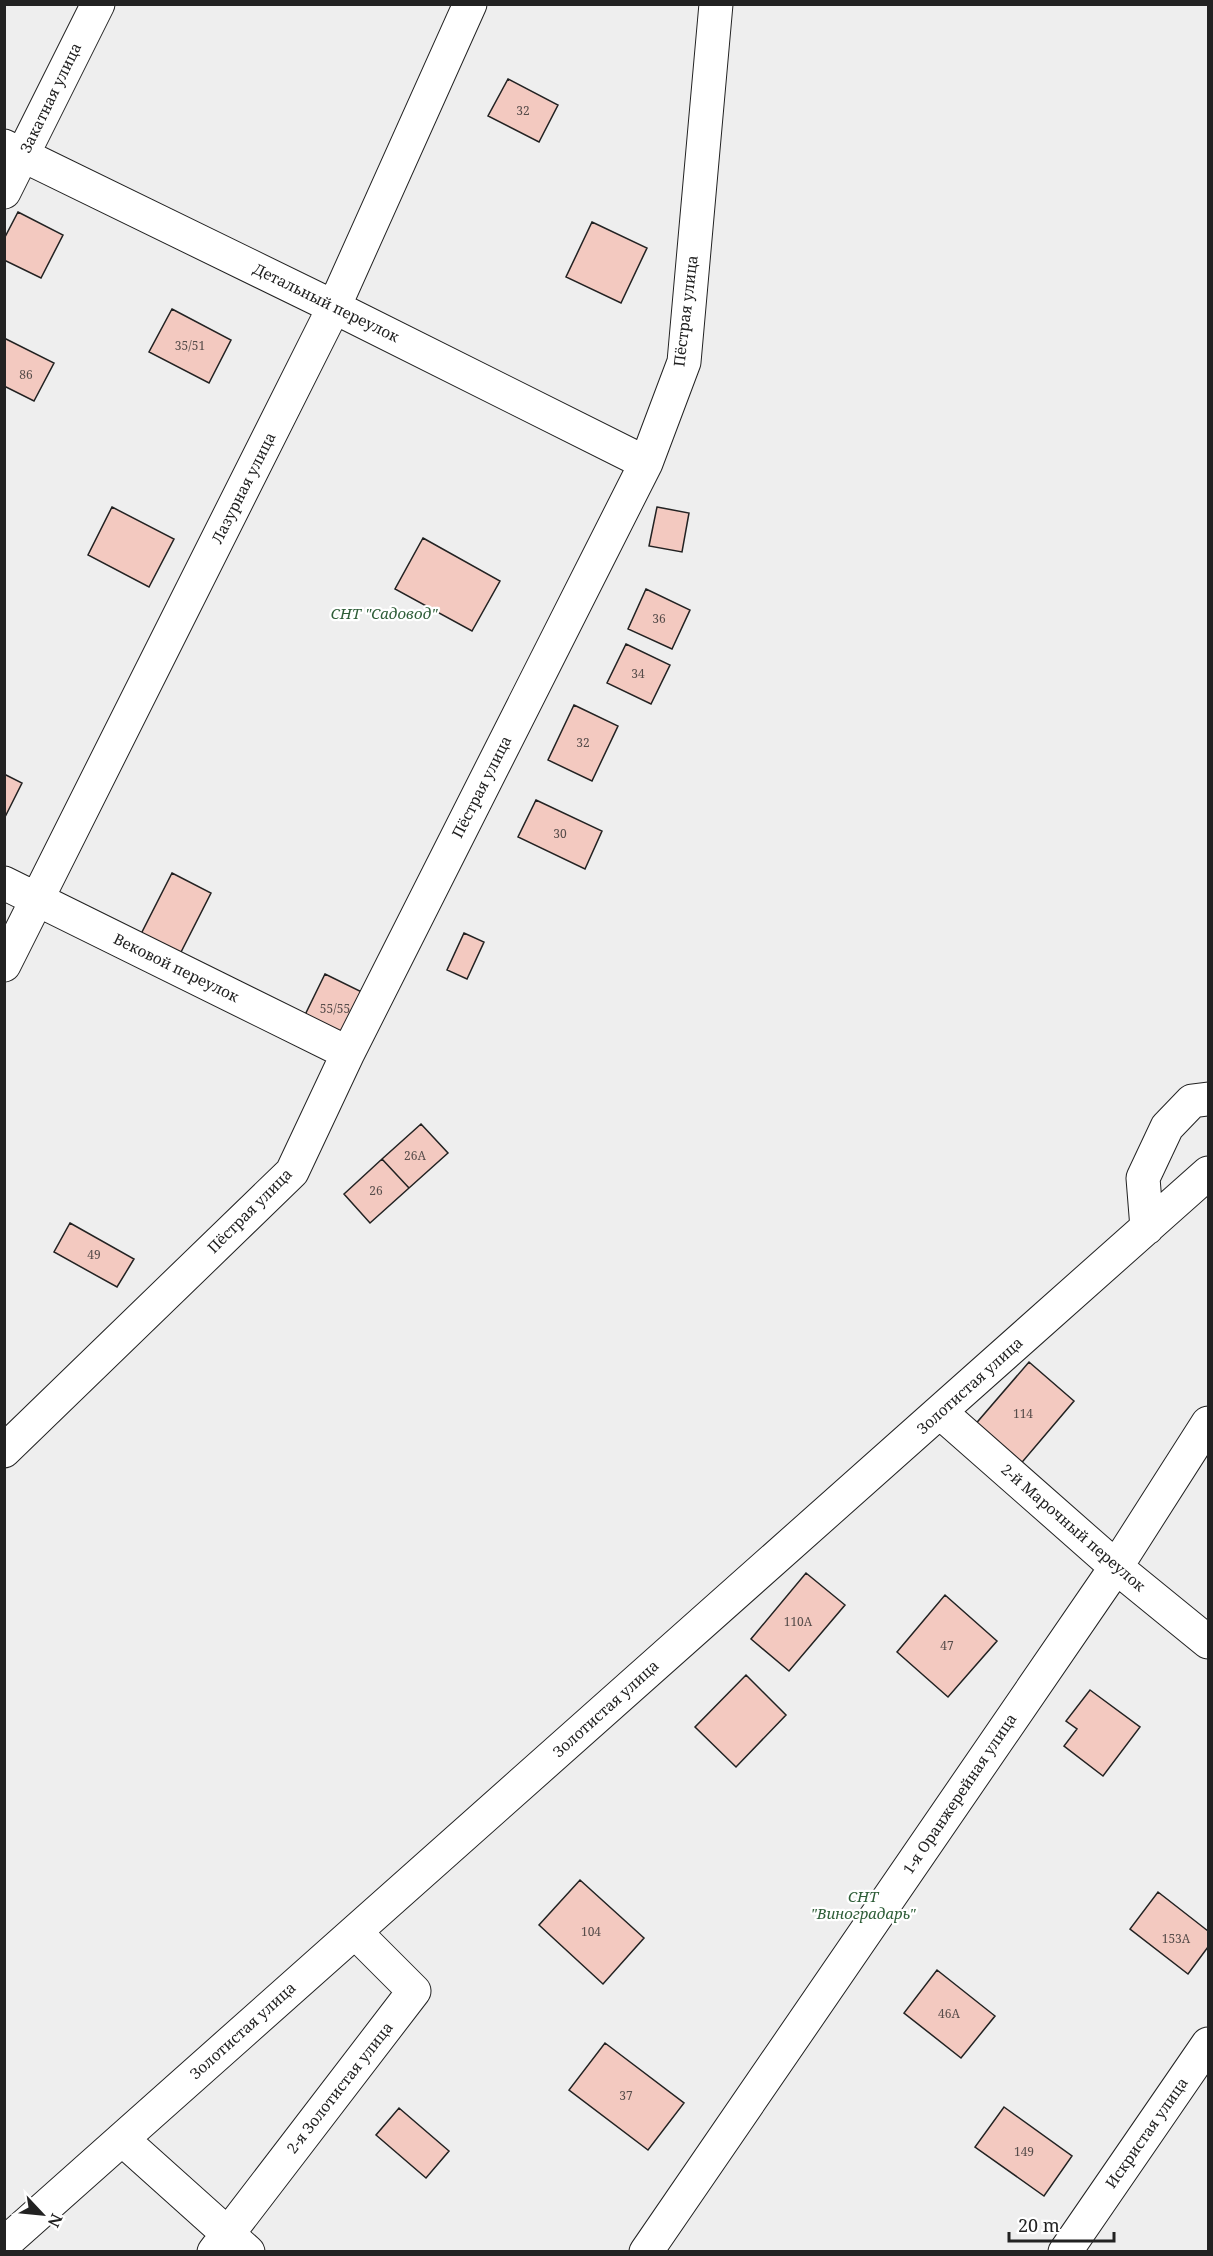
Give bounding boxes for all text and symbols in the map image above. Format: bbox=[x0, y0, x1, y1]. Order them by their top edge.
street label: Закатная улица bbox=[15, 39, 85, 156]
house number: 32 bbox=[516, 102, 530, 119]
street label: Пёстрая улица bbox=[668, 254, 702, 368]
street label: Детальный переулок bbox=[250, 258, 403, 346]
house number: 35/51 bbox=[175, 337, 205, 354]
house number: 86 bbox=[19, 366, 33, 383]
street label: Лазурная улица bbox=[206, 429, 280, 546]
park label: СНТ "Садовод" bbox=[331, 603, 438, 623]
house number: 36 bbox=[652, 610, 666, 627]
house number: 34 bbox=[631, 665, 645, 682]
street label: Пёстрая улица bbox=[447, 732, 515, 841]
house number: 32 bbox=[576, 734, 590, 751]
house number: 30 bbox=[553, 825, 567, 842]
street label: Вековой переулок bbox=[110, 928, 243, 1006]
house number: 55/55 bbox=[320, 1000, 350, 1017]
house number: 26А bbox=[404, 1147, 426, 1164]
street label: Пёстрая улица bbox=[203, 1164, 296, 1257]
house number: 26 bbox=[369, 1182, 383, 1199]
house number: 49 bbox=[87, 1246, 101, 1263]
street label: Золотистая улица bbox=[912, 1332, 1027, 1438]
house number: 114 bbox=[1013, 1405, 1033, 1422]
street label: 2-й Марочный переулок bbox=[997, 1459, 1150, 1595]
house number: 110А bbox=[784, 1613, 813, 1630]
house number: 47 bbox=[940, 1637, 954, 1654]
street label: Золотистая улица bbox=[548, 1655, 663, 1761]
street label: 1-я Оранжерейная улица bbox=[898, 1709, 1021, 1878]
park label: СНТ "Виноградарь" bbox=[811, 1886, 916, 1923]
house number: 104 bbox=[581, 1923, 601, 1940]
house number: 153А bbox=[1162, 1930, 1191, 1947]
street label: Золотистая улица bbox=[185, 1977, 300, 2083]
house number: 46А bbox=[938, 2005, 960, 2022]
street label: 2-я Золотистая улица bbox=[282, 2018, 397, 2157]
street label: Искристая улица bbox=[1101, 2073, 1192, 2192]
house number: 37 bbox=[619, 2087, 633, 2104]
house number: 149 bbox=[1014, 2143, 1034, 2160]
north arrow bbox=[12, 2184, 72, 2244]
scale bar bbox=[1009, 2205, 1114, 2243]
text: N bbox=[43, 2210, 68, 2231]
text: 20 m bbox=[1018, 2213, 1060, 2237]

